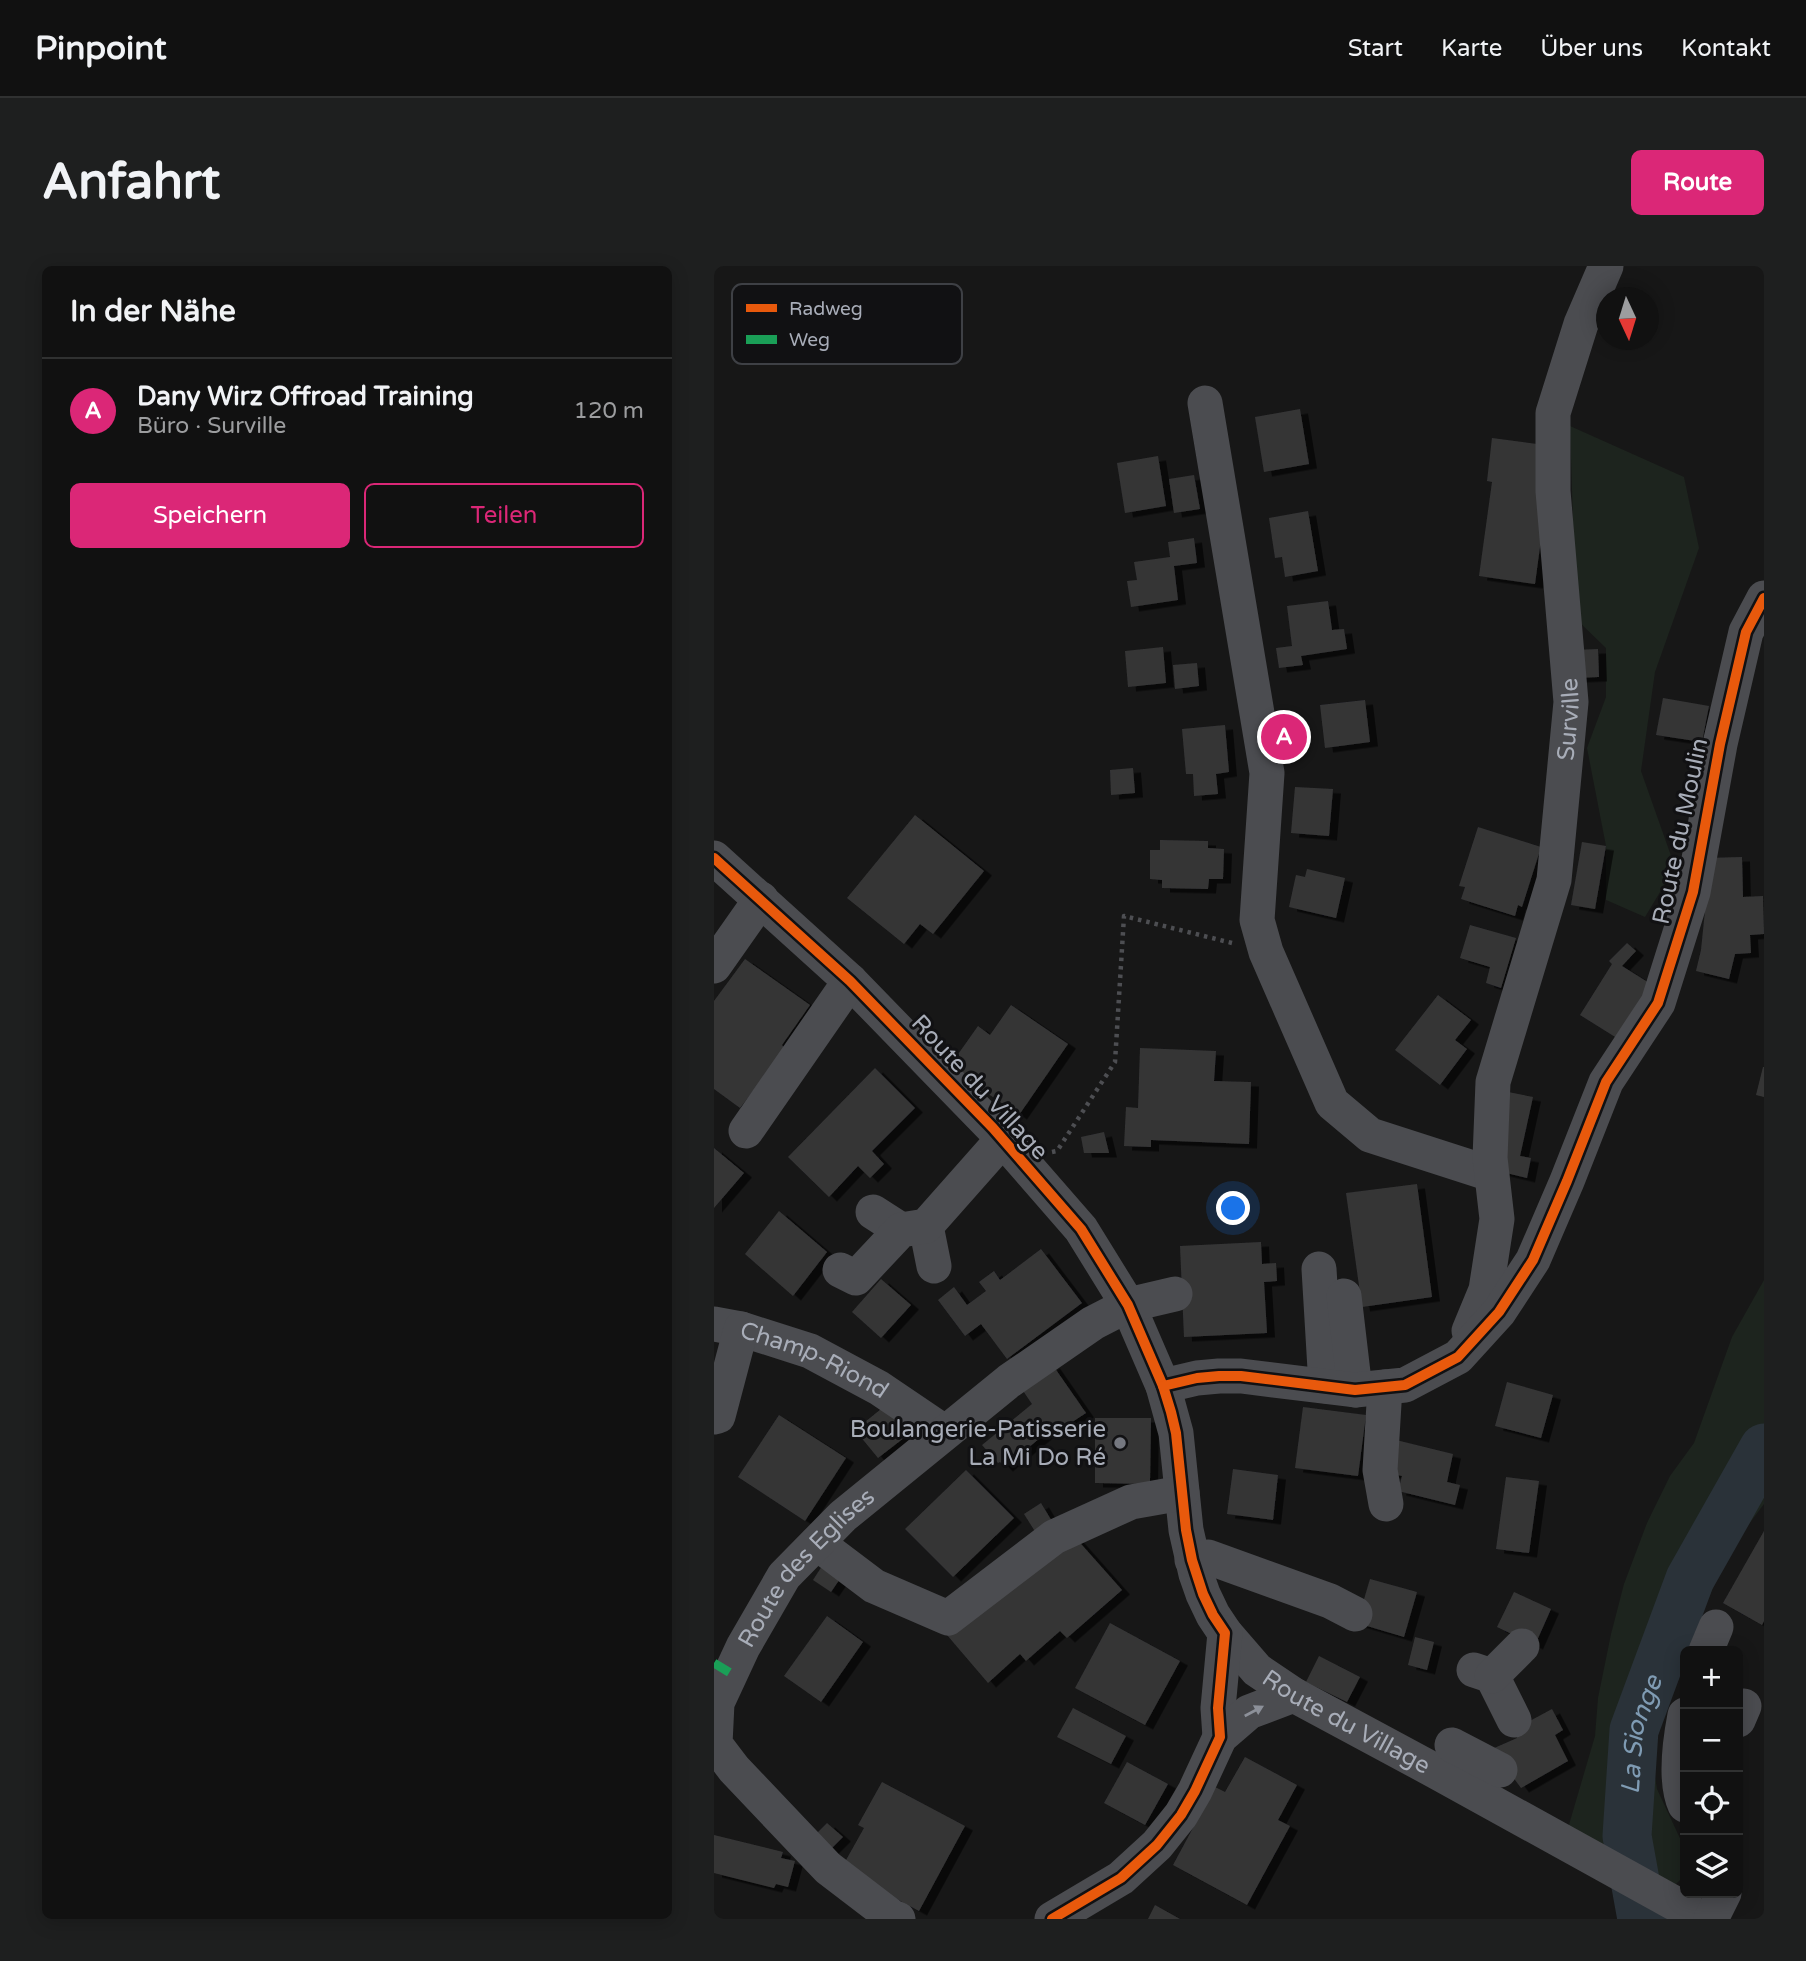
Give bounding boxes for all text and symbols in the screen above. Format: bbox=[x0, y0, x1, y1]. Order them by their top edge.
text: Pinpoint bbox=[35, 29, 167, 68]
text: Start bbox=[1348, 34, 1403, 63]
text: Karte bbox=[1441, 34, 1502, 63]
text: Über uns bbox=[1540, 34, 1643, 63]
text: Kontakt bbox=[1681, 34, 1771, 63]
button: Route bbox=[1631, 150, 1764, 215]
text: Anfahrt bbox=[42, 153, 220, 212]
legend bbox=[732, 284, 962, 364]
north arrow bbox=[1596, 287, 1659, 350]
text: In der Nähe bbox=[70, 293, 236, 330]
text: Radweg bbox=[789, 298, 863, 320]
text: Weg bbox=[789, 329, 830, 351]
text: Dany Wirz Offroad Training bbox=[137, 381, 474, 412]
text: A bbox=[84, 397, 102, 425]
text: 120 m bbox=[574, 397, 644, 425]
text: Büro · Surville bbox=[137, 412, 286, 440]
button: Speichern bbox=[70, 483, 350, 548]
button: Teilen bbox=[364, 483, 644, 548]
street label: Surville bbox=[1551, 677, 1586, 762]
pin: A bbox=[1261, 711, 1307, 763]
street label: Route du Moulin bbox=[1647, 735, 1714, 927]
street label: Route du Village bbox=[905, 1009, 1054, 1166]
your location bbox=[1216, 1191, 1250, 1225]
street label: Champ-Riond bbox=[736, 1316, 894, 1405]
place label: Boulangerie-Patisserie La Mi Do Ré bbox=[850, 1415, 1106, 1472]
marker: Boulangerie-Patisserie La Mi Do Ré bbox=[1112, 1435, 1128, 1451]
street label: Route des Eglises bbox=[732, 1482, 881, 1653]
map controls bbox=[1680, 1646, 1743, 1898]
button: + bbox=[1680, 1646, 1743, 1709]
street label: Route du Village bbox=[1257, 1664, 1435, 1781]
water label: La Sionge bbox=[1615, 1670, 1669, 1795]
one-way arrow bbox=[1245, 1705, 1264, 1717]
button: − bbox=[1680, 1709, 1743, 1772]
button: locate bbox=[1680, 1772, 1743, 1835]
button: layers bbox=[1680, 1835, 1743, 1898]

